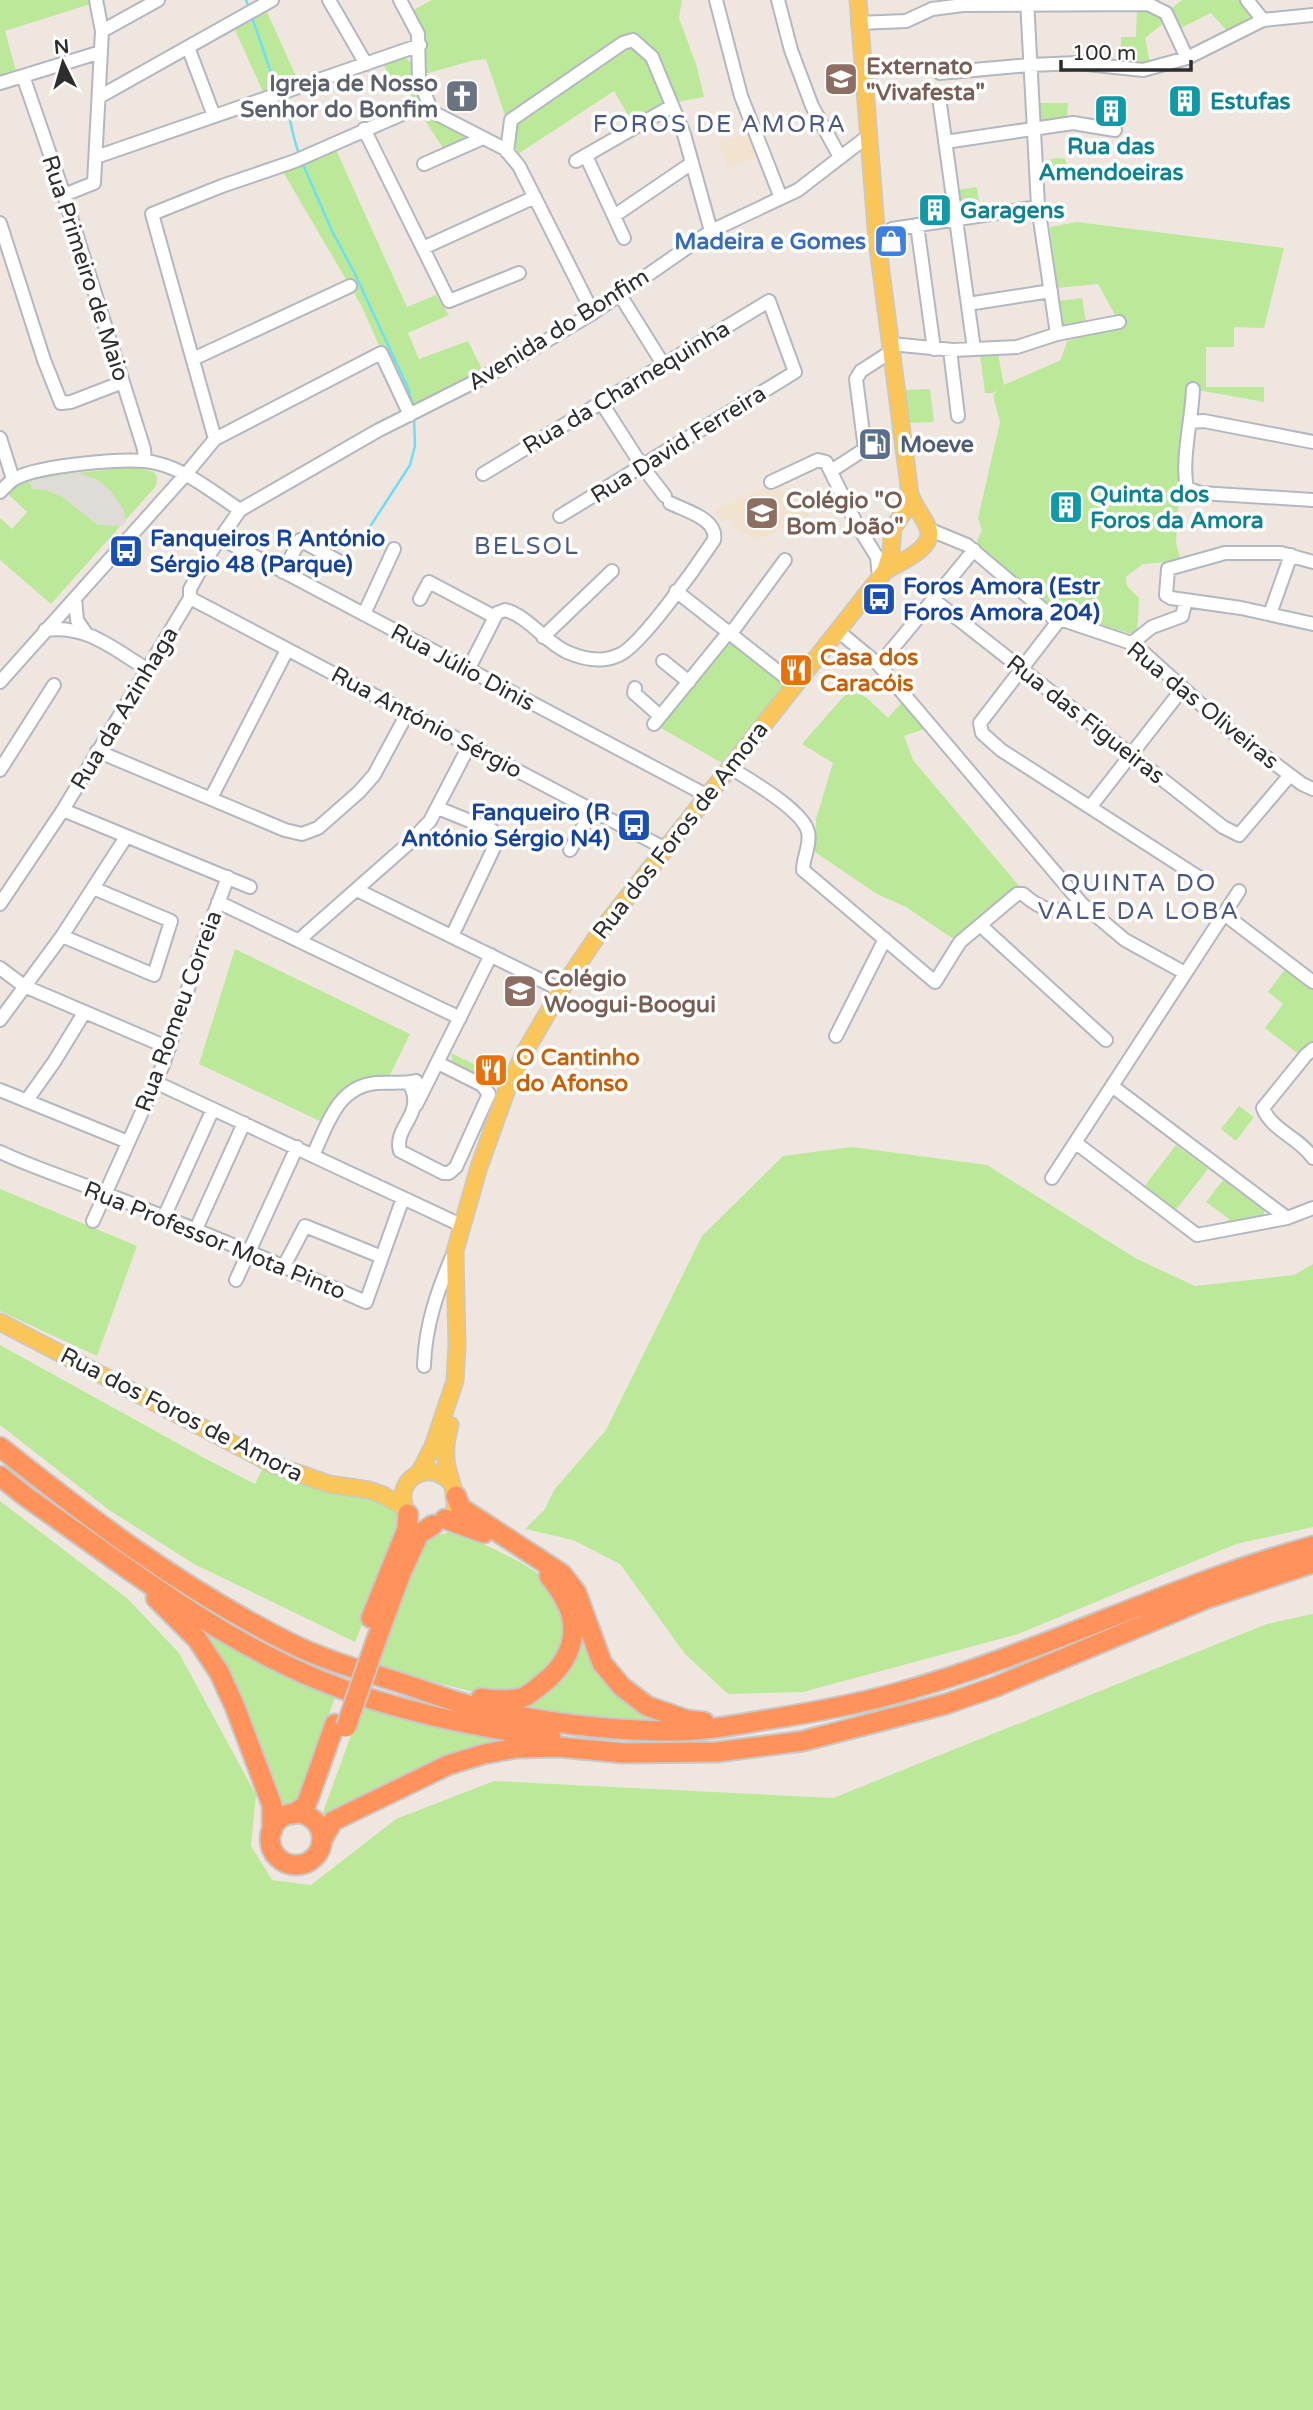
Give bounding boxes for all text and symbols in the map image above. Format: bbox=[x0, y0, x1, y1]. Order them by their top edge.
north arrow bbox=[28, 28, 98, 98]
scale bar bbox=[1061, 28, 1190, 72]
text: N bbox=[53, 35, 70, 59]
text: 100 m bbox=[1072, 41, 1136, 66]
place label: Externato "Vivafesta" bbox=[866, 53, 985, 107]
school or university icon: Externato "Vivafesta" bbox=[822, 60, 860, 98]
place label: Igreja de Nosso Senhor do Bonfim bbox=[240, 70, 438, 124]
church icon: Igreja de Nosso Senhor do Bonfim bbox=[443, 77, 481, 115]
building icon: Estufas bbox=[1166, 82, 1204, 120]
place label: Estufas bbox=[1210, 88, 1291, 116]
building icon: Rua das Amendoeiras bbox=[1092, 92, 1130, 130]
district label: FOROS DE AMORA bbox=[593, 110, 847, 139]
place label: Rua das Amendoeiras bbox=[1038, 133, 1184, 187]
street label: Rua Primeiro de Maio bbox=[35, 152, 135, 385]
building icon: Garagens bbox=[916, 191, 954, 229]
place label: Garagens bbox=[960, 197, 1065, 225]
shop icon: Madeira e Gomes bbox=[872, 222, 910, 260]
place label: Madeira e Gomes bbox=[674, 228, 866, 256]
street label: Avenida do Bonfim bbox=[463, 263, 654, 397]
street label: Rua da Charnequinha bbox=[518, 315, 735, 461]
street label: Rua David Ferreira bbox=[586, 380, 771, 510]
fuel station icon: Moeve bbox=[856, 425, 894, 463]
place label: Moeve bbox=[900, 431, 974, 459]
place label: Quinta dos Foros da Amora bbox=[1090, 481, 1264, 535]
place label: Colégio "O Bom João" bbox=[786, 487, 904, 541]
building icon: Quinta dos Foros da Amora bbox=[1047, 488, 1085, 526]
school or university icon: Colégio "O Bom João" bbox=[743, 494, 781, 532]
place label: Fanqueiros R António Sérgio 48 (Parque) bbox=[150, 525, 385, 579]
bus stop icon: Fanqueiros R António Sérgio 48 (Parque) bbox=[107, 532, 145, 570]
district label: BELSOL bbox=[474, 532, 580, 561]
place label: Foros Amora (Estr Foros Amora 204) bbox=[903, 573, 1101, 627]
bus stop icon: Foros Amora (Estr Foros Amora 204) bbox=[860, 580, 898, 618]
street label: Rua Júlio Dinis bbox=[386, 618, 539, 718]
street label: Rua da Azinhaga bbox=[65, 622, 185, 795]
street label: Rua das Oliveiras bbox=[1121, 636, 1284, 776]
place label: Casa dos Caracóis bbox=[820, 644, 918, 698]
street label: Rua das Figueiras bbox=[1001, 649, 1170, 790]
restaurant icon: Casa dos Caracóis bbox=[777, 651, 815, 689]
street label: Rua António Sérgio bbox=[326, 661, 527, 785]
street label: Rua dos Foros de Amora bbox=[587, 716, 775, 945]
place label: Fanqueiro (R António Sérgio N4) bbox=[401, 799, 610, 853]
bus stop icon: Fanqueiro (R António Sérgio N4) bbox=[615, 806, 653, 844]
district label: QUINTA DO VALE DA LOBA bbox=[1038, 869, 1240, 926]
street label: Rua Romeu Correia bbox=[129, 907, 228, 1116]
place label: Colégio Woogui-Boogui bbox=[544, 965, 716, 1019]
school or university icon: Colégio Woogui-Boogui bbox=[501, 972, 539, 1010]
place label: O Cantinho do Afonso bbox=[516, 1044, 640, 1098]
restaurant icon: O Cantinho do Afonso bbox=[472, 1051, 510, 1089]
street label: Rua Professor Mota Pinto bbox=[80, 1176, 350, 1306]
street label: Rua dos Foros de Amora bbox=[55, 1341, 308, 1488]

